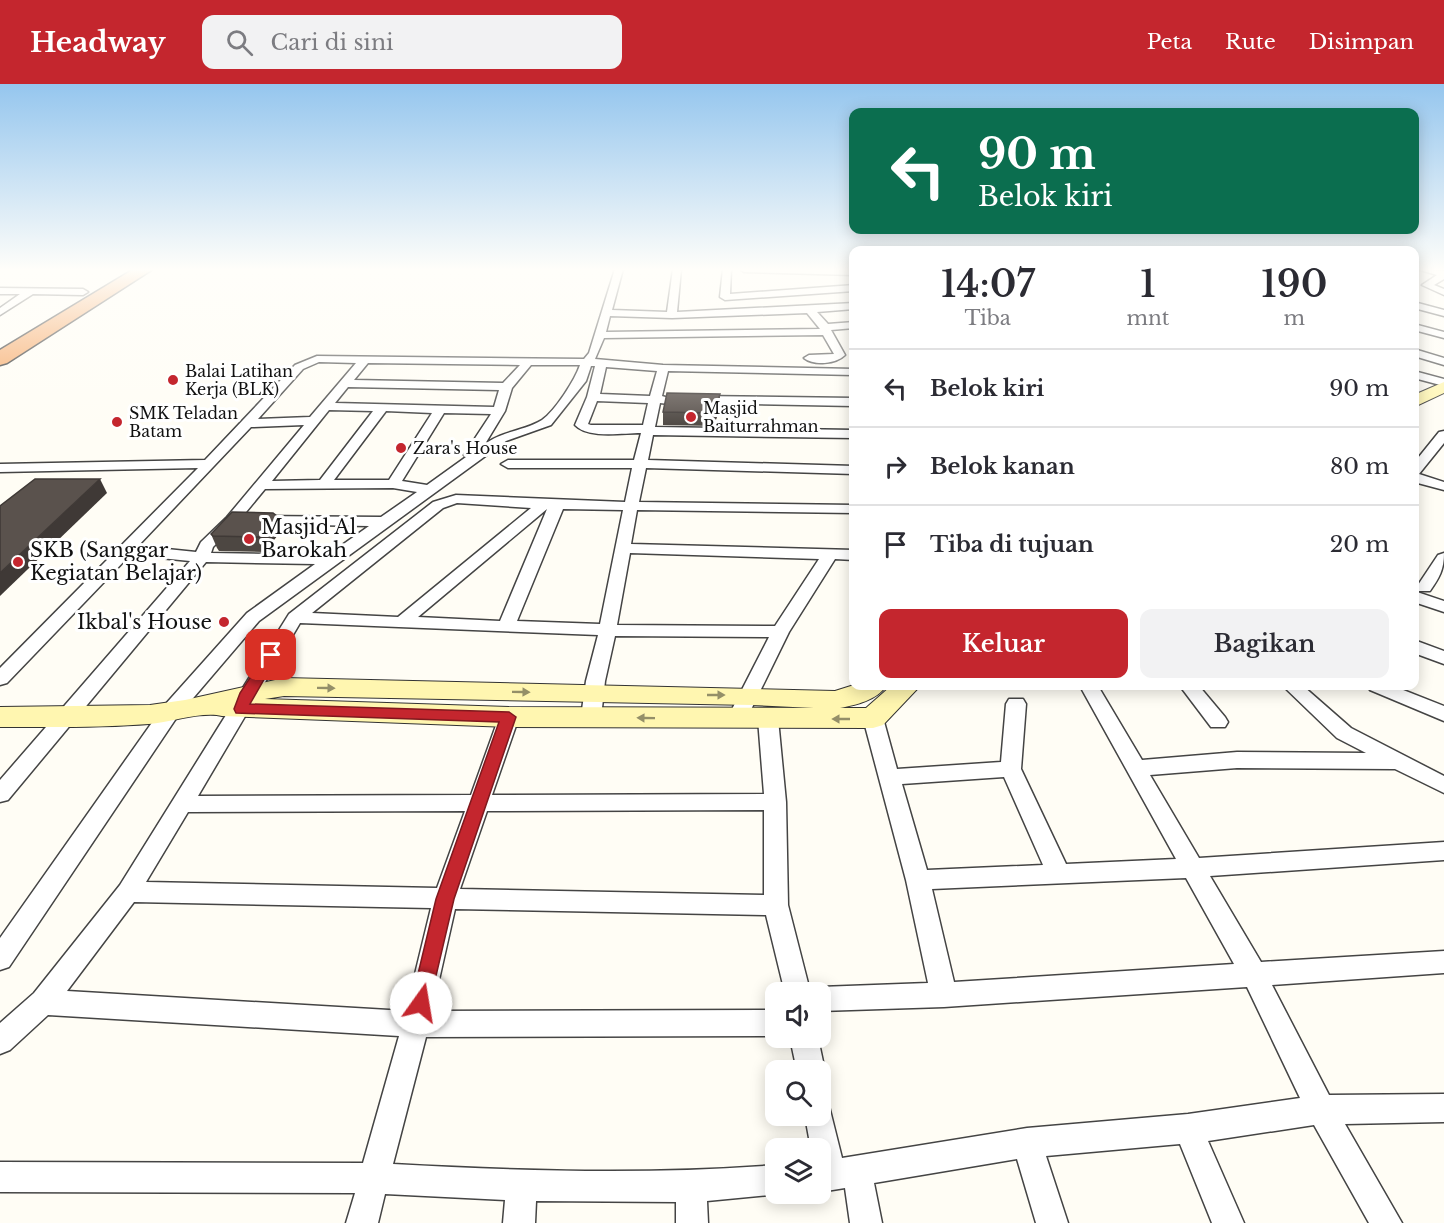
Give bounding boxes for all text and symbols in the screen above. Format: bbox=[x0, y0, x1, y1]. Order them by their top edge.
search box bbox=[202, 15, 622, 69]
text: Headway bbox=[30, 25, 166, 60]
icon: search bbox=[223, 26, 256, 59]
text: Cari di sini bbox=[271, 29, 394, 56]
text: Peta bbox=[1147, 29, 1192, 55]
text: Rute bbox=[1225, 29, 1276, 55]
text: Disimpan bbox=[1309, 29, 1414, 55]
text: 90 m bbox=[978, 128, 1096, 180]
icon: left bbox=[879, 132, 957, 210]
text: Belok kiri bbox=[978, 180, 1113, 213]
text: 14:07 bbox=[941, 262, 1035, 307]
text: 1 bbox=[1140, 262, 1156, 307]
text: 190 bbox=[1261, 262, 1327, 307]
text: Tiba bbox=[965, 306, 1011, 330]
text: mnt bbox=[1126, 306, 1169, 330]
text: m bbox=[1283, 306, 1305, 330]
place label: Balai Latihan Kerja (BLK) bbox=[185, 361, 293, 399]
icon: left bbox=[879, 372, 912, 405]
marker: Balai Latihan Kerja (BLK) bbox=[166, 373, 180, 387]
text: Belok kiri bbox=[930, 375, 1044, 402]
text: 90 m bbox=[1329, 375, 1389, 402]
place label: Masjid Baiturrahman bbox=[703, 398, 819, 436]
place label: SMK Teladan Batam bbox=[129, 403, 238, 441]
marker: Masjid Baiturrahman bbox=[684, 410, 698, 424]
marker: SMK Teladan Batam bbox=[110, 415, 124, 429]
place label: Zara's House bbox=[413, 438, 517, 458]
marker: Zara's House bbox=[394, 441, 408, 455]
icon: right bbox=[879, 450, 912, 483]
text: Belok kanan bbox=[930, 453, 1075, 480]
text: 80 m bbox=[1330, 453, 1389, 480]
place label: Masjid Al Barokah bbox=[261, 515, 356, 562]
icon: arrive bbox=[879, 528, 912, 561]
text: Tiba di tujuan bbox=[930, 531, 1094, 558]
text: 20 m bbox=[1330, 531, 1389, 558]
marker: Masjid Al Barokah bbox=[242, 532, 256, 546]
place label: SKB (Sanggar Kegiatan Belajar) bbox=[30, 538, 202, 585]
marker: SKB (Sanggar Kegiatan Belajar) bbox=[11, 555, 25, 569]
button: Keluar bbox=[879, 609, 1128, 678]
button: Bagikan bbox=[1140, 609, 1389, 678]
place label: Ikbal's House bbox=[77, 610, 212, 634]
marker: Ikbal's House bbox=[217, 615, 231, 629]
pin bbox=[245, 629, 296, 680]
icon: arrive bbox=[254, 638, 287, 671]
one-way arrow bbox=[317, 683, 336, 693]
one-way arrow bbox=[512, 687, 531, 697]
one-way arrow bbox=[707, 690, 726, 700]
one-way arrow bbox=[636, 713, 655, 723]
one-way arrow bbox=[831, 714, 850, 723]
position arrow bbox=[389, 971, 453, 1035]
map controls bbox=[765, 982, 831, 1204]
button: sound bbox=[765, 982, 831, 1048]
button: search bbox=[765, 1060, 831, 1126]
button: layers bbox=[765, 1138, 831, 1204]

